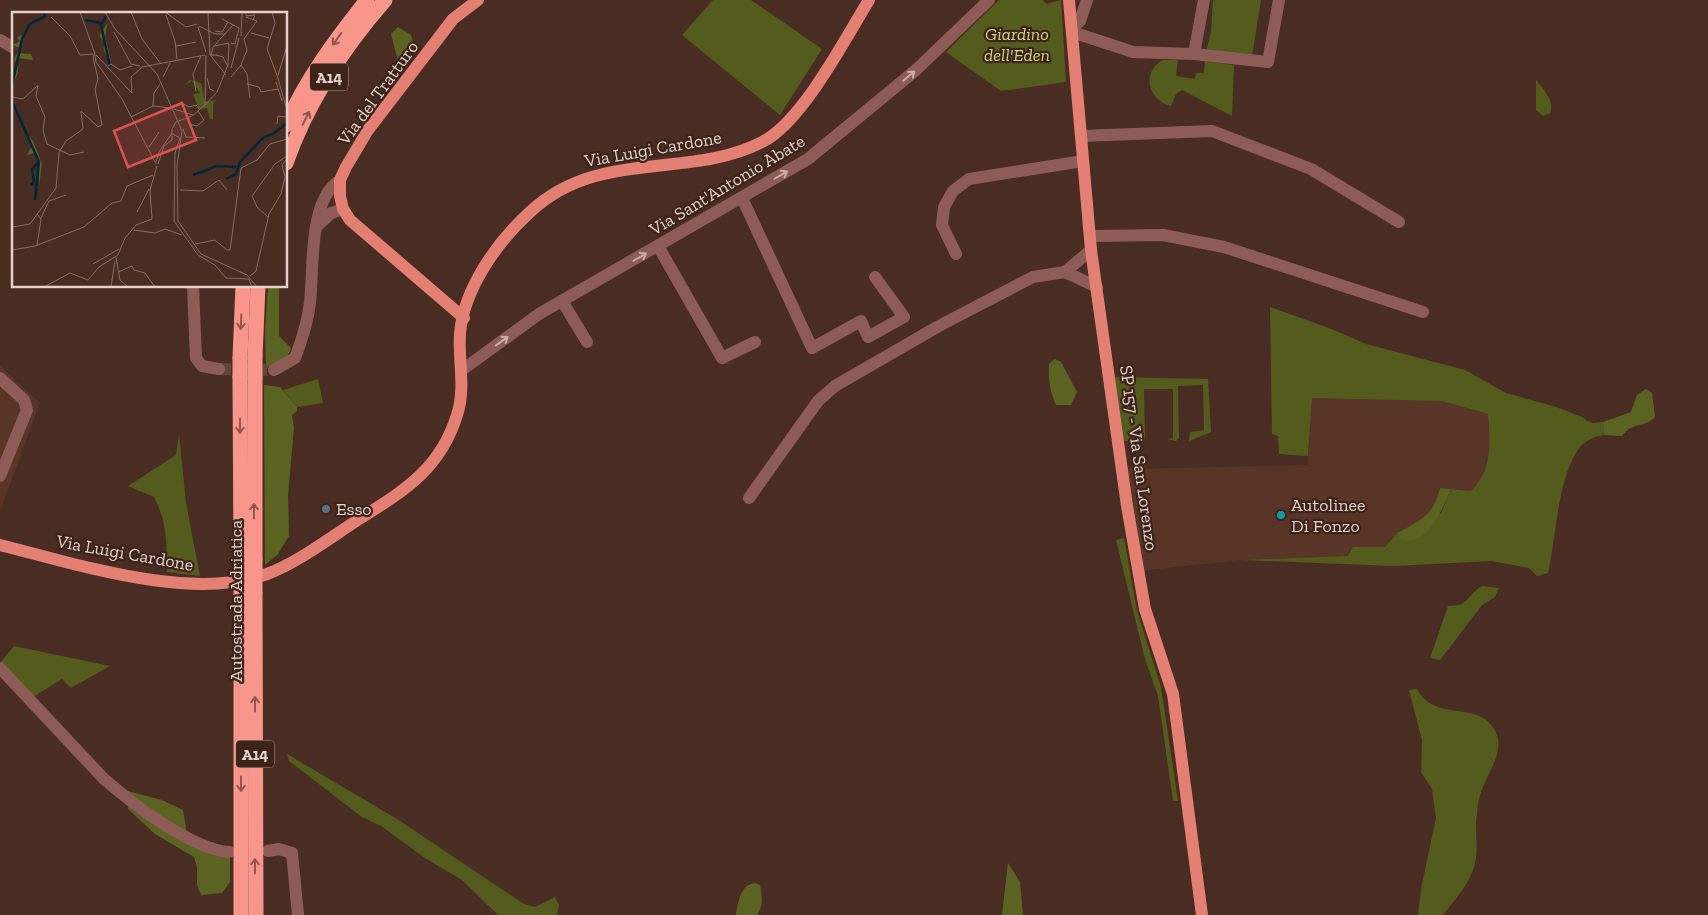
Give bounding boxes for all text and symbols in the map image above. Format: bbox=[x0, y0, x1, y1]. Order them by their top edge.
inset map bbox=[12, 12, 288, 288]
park label: Giardino dell'Eden bbox=[984, 23, 1050, 66]
one-way arrow bbox=[332, 32, 343, 45]
street label: Via del Tratturo bbox=[332, 37, 423, 150]
road number: A14 bbox=[310, 64, 348, 90]
one-way arrow bbox=[902, 71, 915, 82]
one-way arrow bbox=[302, 111, 311, 126]
street label: Via Luigi Cardone bbox=[582, 126, 723, 172]
street label: Via Sant'Antonio Abate bbox=[644, 130, 809, 241]
one-way arrow bbox=[773, 170, 787, 180]
one-way arrow bbox=[632, 251, 647, 261]
one-way arrow bbox=[237, 314, 246, 330]
one-way arrow bbox=[494, 336, 508, 347]
street label: SP 157 - Via San Lorenzo bbox=[1115, 364, 1163, 552]
one-way arrow bbox=[235, 418, 245, 434]
place label: Autolinee Di Fonzo bbox=[1291, 494, 1365, 537]
place label: Esso bbox=[336, 498, 372, 520]
one-way arrow bbox=[250, 503, 259, 519]
marker: Esso bbox=[320, 503, 332, 515]
marker: Autolinee Di Fonzo bbox=[1275, 509, 1287, 521]
street label: Autostrada Adriatica bbox=[225, 520, 247, 682]
street label: Via Luigi Cardone bbox=[54, 530, 195, 576]
one-way arrow bbox=[250, 696, 260, 712]
road number: A14 bbox=[236, 741, 274, 768]
one-way arrow bbox=[236, 776, 245, 792]
one-way arrow bbox=[250, 859, 260, 875]

